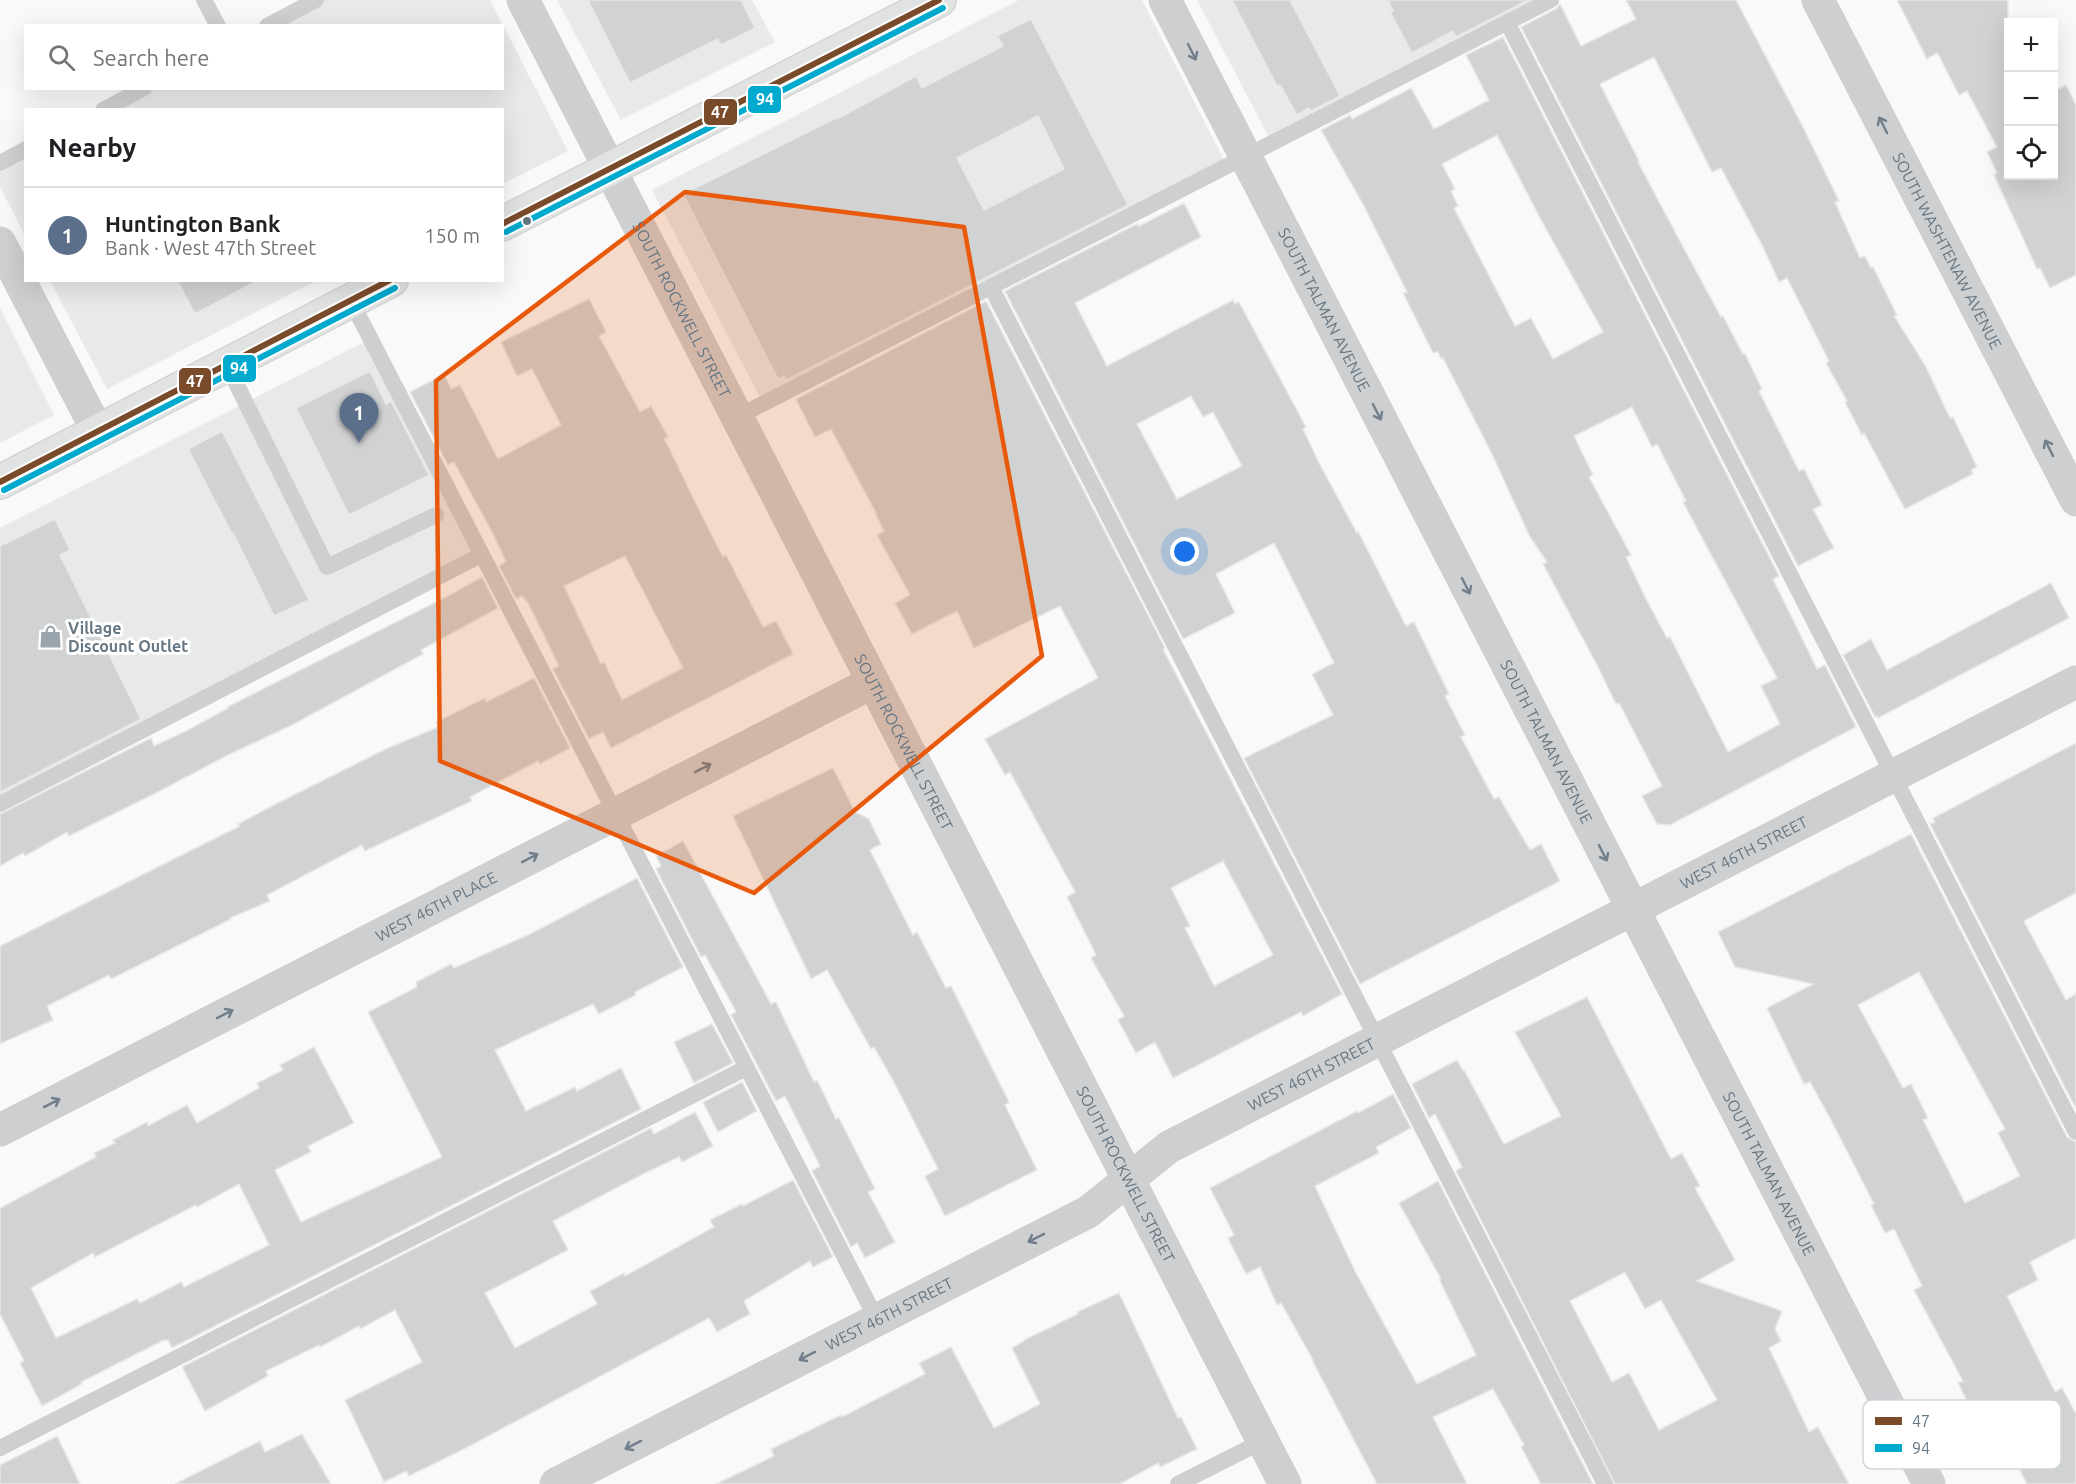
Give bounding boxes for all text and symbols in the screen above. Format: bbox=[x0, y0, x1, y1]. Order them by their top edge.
map controls bbox=[2004, 18, 2058, 180]
button: + bbox=[2004, 18, 2058, 72]
search box bbox=[24, 24, 504, 90]
icon: search bbox=[45, 41, 78, 74]
one-way arrow bbox=[1186, 43, 1198, 60]
text: Search here bbox=[93, 45, 209, 70]
button: − bbox=[2004, 72, 2058, 126]
line badge: 94 bbox=[747, 85, 782, 114]
text: 94 bbox=[756, 90, 774, 108]
line badge: 47 bbox=[703, 98, 738, 126]
text: 47 bbox=[711, 103, 729, 121]
one-way arrow bbox=[1877, 117, 1889, 134]
button: locate bbox=[2004, 126, 2058, 180]
text: Nearby bbox=[48, 133, 136, 162]
street label: SOUTH WASHTENAW AVENUE bbox=[1889, 149, 2005, 352]
text: Huntington Bank bbox=[105, 211, 280, 236]
unlabelled marker bbox=[521, 215, 533, 227]
street label: SOUTH ROCKWELL STREET bbox=[629, 219, 735, 401]
text: 1 bbox=[62, 224, 73, 247]
text: 150 m bbox=[424, 224, 480, 247]
street label: SOUTH TALMAN AVENUE bbox=[1275, 225, 1374, 394]
text: Bank · West 47th Street bbox=[105, 236, 316, 259]
line badge: 94 bbox=[222, 354, 257, 383]
text: 94 bbox=[230, 359, 248, 377]
line badge: 47 bbox=[178, 367, 212, 395]
text: 47 bbox=[186, 372, 204, 390]
pin: 1 bbox=[340, 394, 378, 443]
one-way arrow bbox=[1372, 403, 1383, 421]
one-way arrow bbox=[2043, 439, 2054, 457]
your location bbox=[1170, 537, 1199, 566]
one-way arrow bbox=[1461, 576, 1472, 594]
place label: Village Discount Outlet bbox=[68, 619, 188, 655]
shop icon: Village Discount Outlet bbox=[37, 624, 63, 650]
street label: SOUTH ROCKWELL STREET bbox=[851, 651, 957, 833]
street label: SOUTH TALMAN AVENUE bbox=[1497, 657, 1596, 826]
one-way arrow bbox=[694, 762, 712, 774]
street label: WEST 46TH STREET bbox=[1677, 812, 1810, 893]
one-way arrow bbox=[1598, 843, 1609, 861]
one-way arrow bbox=[520, 851, 538, 863]
street label: WEST 46TH PLACE bbox=[372, 868, 500, 945]
one-way arrow bbox=[216, 1008, 234, 1019]
street label: WEST 46TH STREET bbox=[1244, 1034, 1378, 1114]
street label: SOUTH ROCKWELL STREET bbox=[1073, 1083, 1179, 1265]
street label: SOUTH TALMAN AVENUE bbox=[1720, 1089, 1819, 1258]
one-way arrow bbox=[43, 1097, 60, 1109]
one-way arrow bbox=[1027, 1233, 1045, 1245]
street label: WEST 46TH STREET bbox=[822, 1274, 956, 1354]
one-way arrow bbox=[798, 1351, 816, 1362]
legend bbox=[1863, 1400, 2061, 1469]
text: 47 bbox=[1912, 1412, 1930, 1430]
one-way arrow bbox=[625, 1439, 642, 1451]
text: 94 bbox=[1912, 1439, 1930, 1457]

